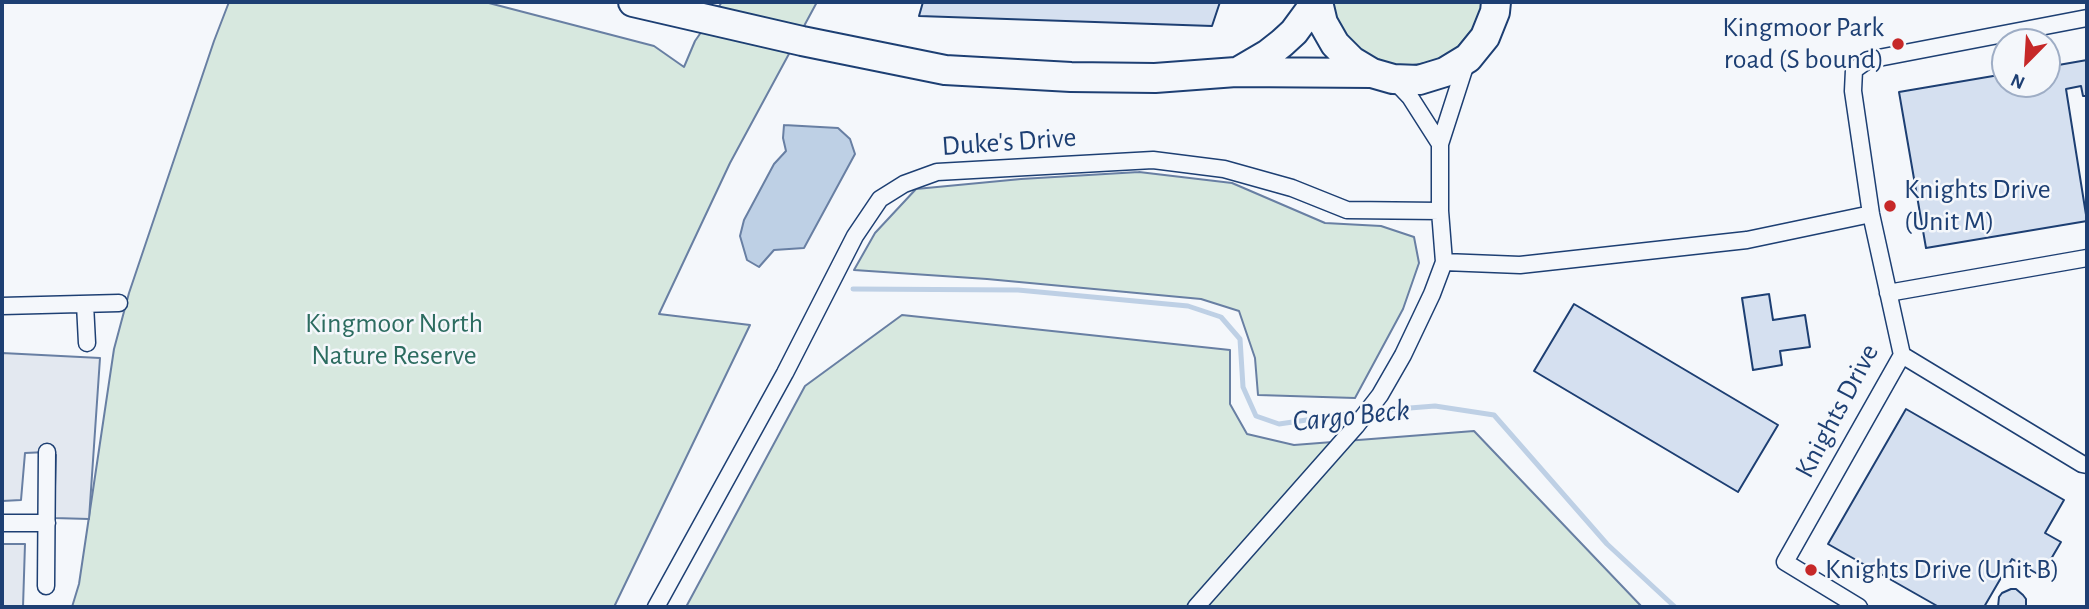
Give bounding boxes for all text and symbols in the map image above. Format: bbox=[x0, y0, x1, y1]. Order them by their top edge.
place label: Kingmoor Park road (S bound) bbox=[1722, 11, 1884, 77]
north arrow bbox=[1991, 28, 2061, 98]
marker: Kingmoor Park road (S bound) bbox=[1890, 36, 1906, 52]
text: N bbox=[2008, 69, 2028, 92]
street label: Duke's Drive bbox=[941, 121, 1077, 163]
place label: Knights Drive (Unit M) bbox=[1904, 173, 2051, 239]
marker: Knights Drive (Unit M) bbox=[1882, 198, 1898, 214]
park label: Kingmoor North Nature Reserve bbox=[305, 307, 483, 373]
street label: Knights Drive bbox=[1788, 338, 1886, 484]
water label: Cargo Beck bbox=[1291, 392, 1411, 440]
place label: Knights Drive (Unit B) bbox=[1825, 553, 2060, 587]
marker: Knights Drive (Unit B) bbox=[1803, 562, 1819, 578]

